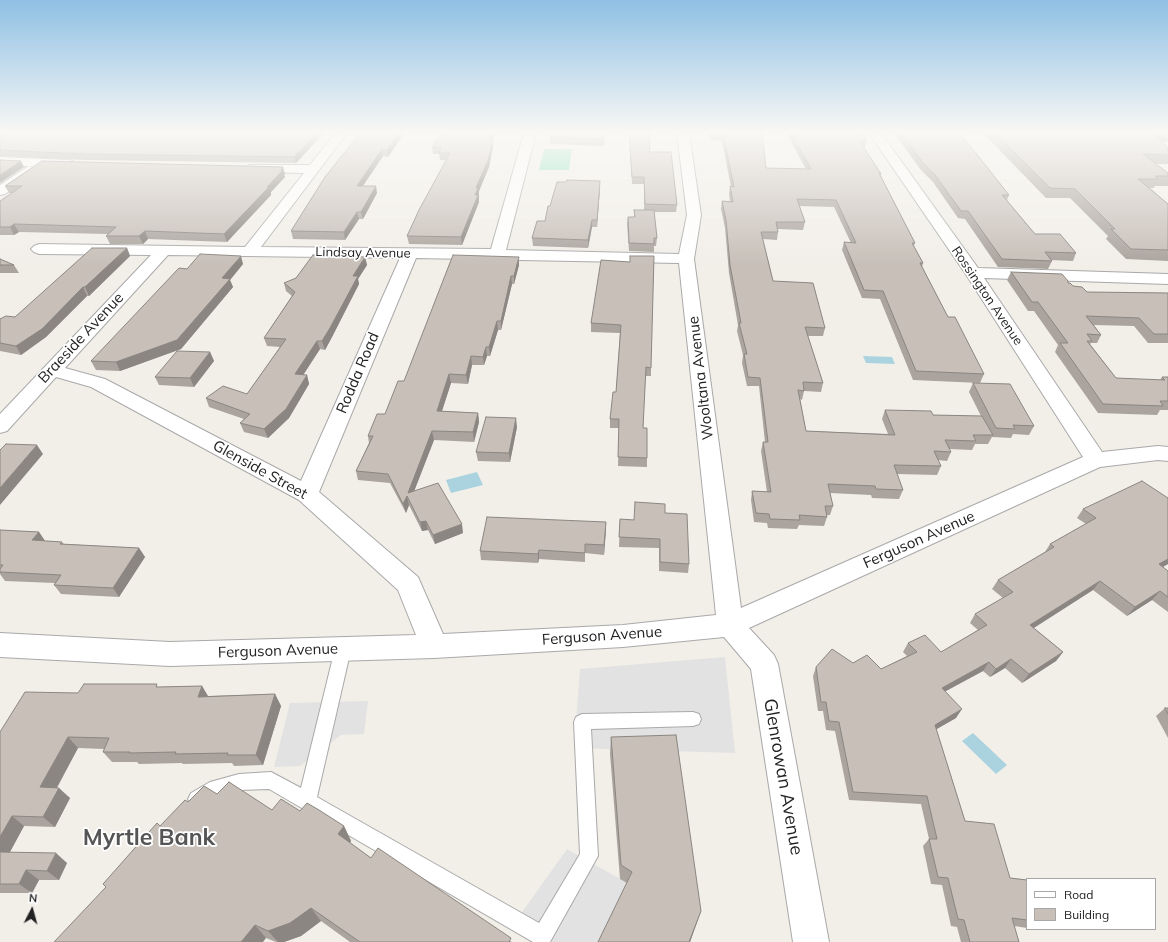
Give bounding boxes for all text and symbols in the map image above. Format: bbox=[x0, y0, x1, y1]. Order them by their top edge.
street label: Lindsay Avenue bbox=[315, 244, 411, 262]
street label: Rossington Avenue bbox=[948, 244, 1026, 348]
street label: Braeside Avenue bbox=[34, 289, 128, 387]
street label: Wooltana Avenue bbox=[684, 315, 718, 441]
street label: Rodda Road bbox=[333, 330, 383, 416]
street label: Glenside Street bbox=[210, 437, 310, 503]
street label: Ferguson Avenue bbox=[860, 507, 978, 573]
street label: Ferguson Avenue bbox=[541, 623, 663, 649]
street label: Ferguson Avenue bbox=[218, 640, 338, 662]
street label: Glenrowan Avenue bbox=[759, 697, 807, 857]
district label: Myrtle Bank bbox=[83, 824, 215, 852]
legend bbox=[1026, 878, 1156, 930]
text: Road bbox=[1064, 887, 1093, 902]
north arrow bbox=[12, 890, 52, 930]
text: N bbox=[28, 891, 38, 905]
text: Building bbox=[1064, 907, 1109, 922]

